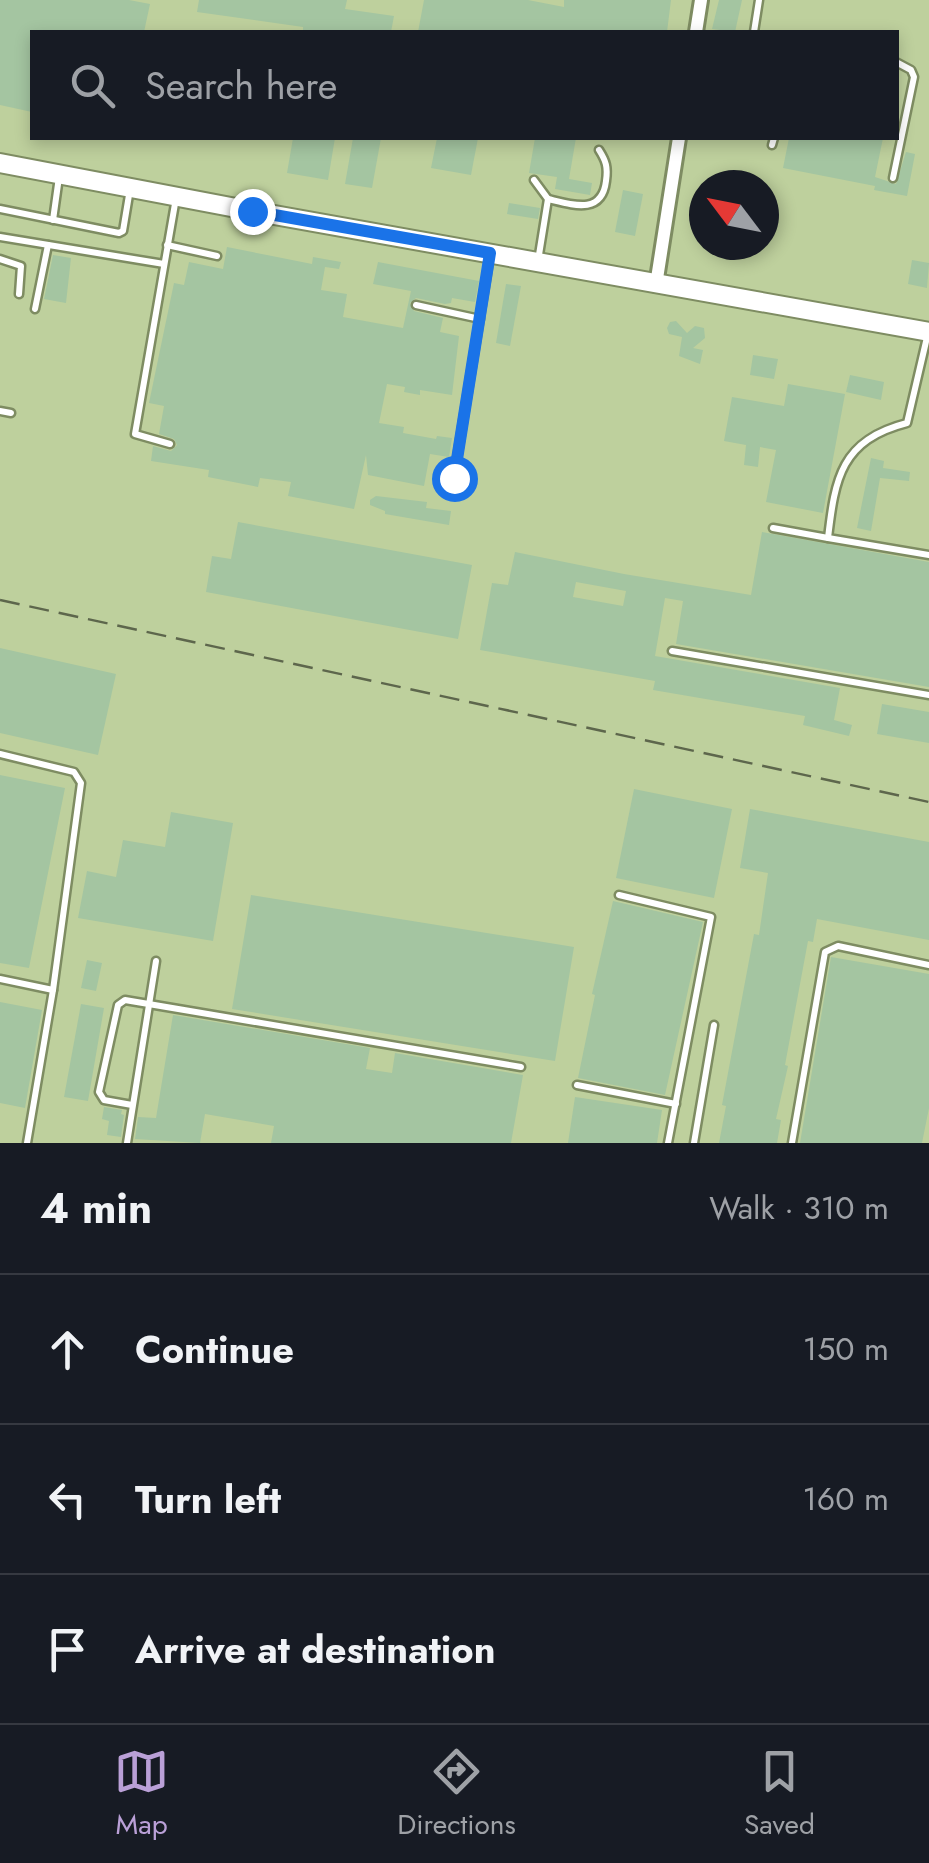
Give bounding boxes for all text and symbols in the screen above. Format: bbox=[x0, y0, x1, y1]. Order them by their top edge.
search box bbox=[30, 30, 899, 140]
icon: search bbox=[65, 58, 120, 113]
text: Search here bbox=[145, 58, 337, 113]
north arrow bbox=[689, 170, 779, 260]
route end bbox=[230, 189, 276, 235]
route start bbox=[432, 456, 478, 502]
text: 4 min bbox=[40, 1178, 152, 1239]
text: Walk · 310 m bbox=[709, 1185, 889, 1231]
icon: ahead bbox=[40, 1322, 95, 1377]
text: Continue bbox=[135, 1322, 294, 1377]
text: 150 m bbox=[803, 1326, 889, 1372]
icon: left bbox=[40, 1472, 95, 1527]
text: Turn left bbox=[135, 1472, 281, 1527]
text: 160 m bbox=[802, 1476, 889, 1522]
icon: arrive bbox=[40, 1622, 95, 1677]
text: Arrive at destination bbox=[135, 1622, 496, 1677]
tab: Map bbox=[114, 1744, 169, 1845]
tab: Directions bbox=[397, 1744, 516, 1845]
tab: Saved bbox=[744, 1744, 815, 1845]

